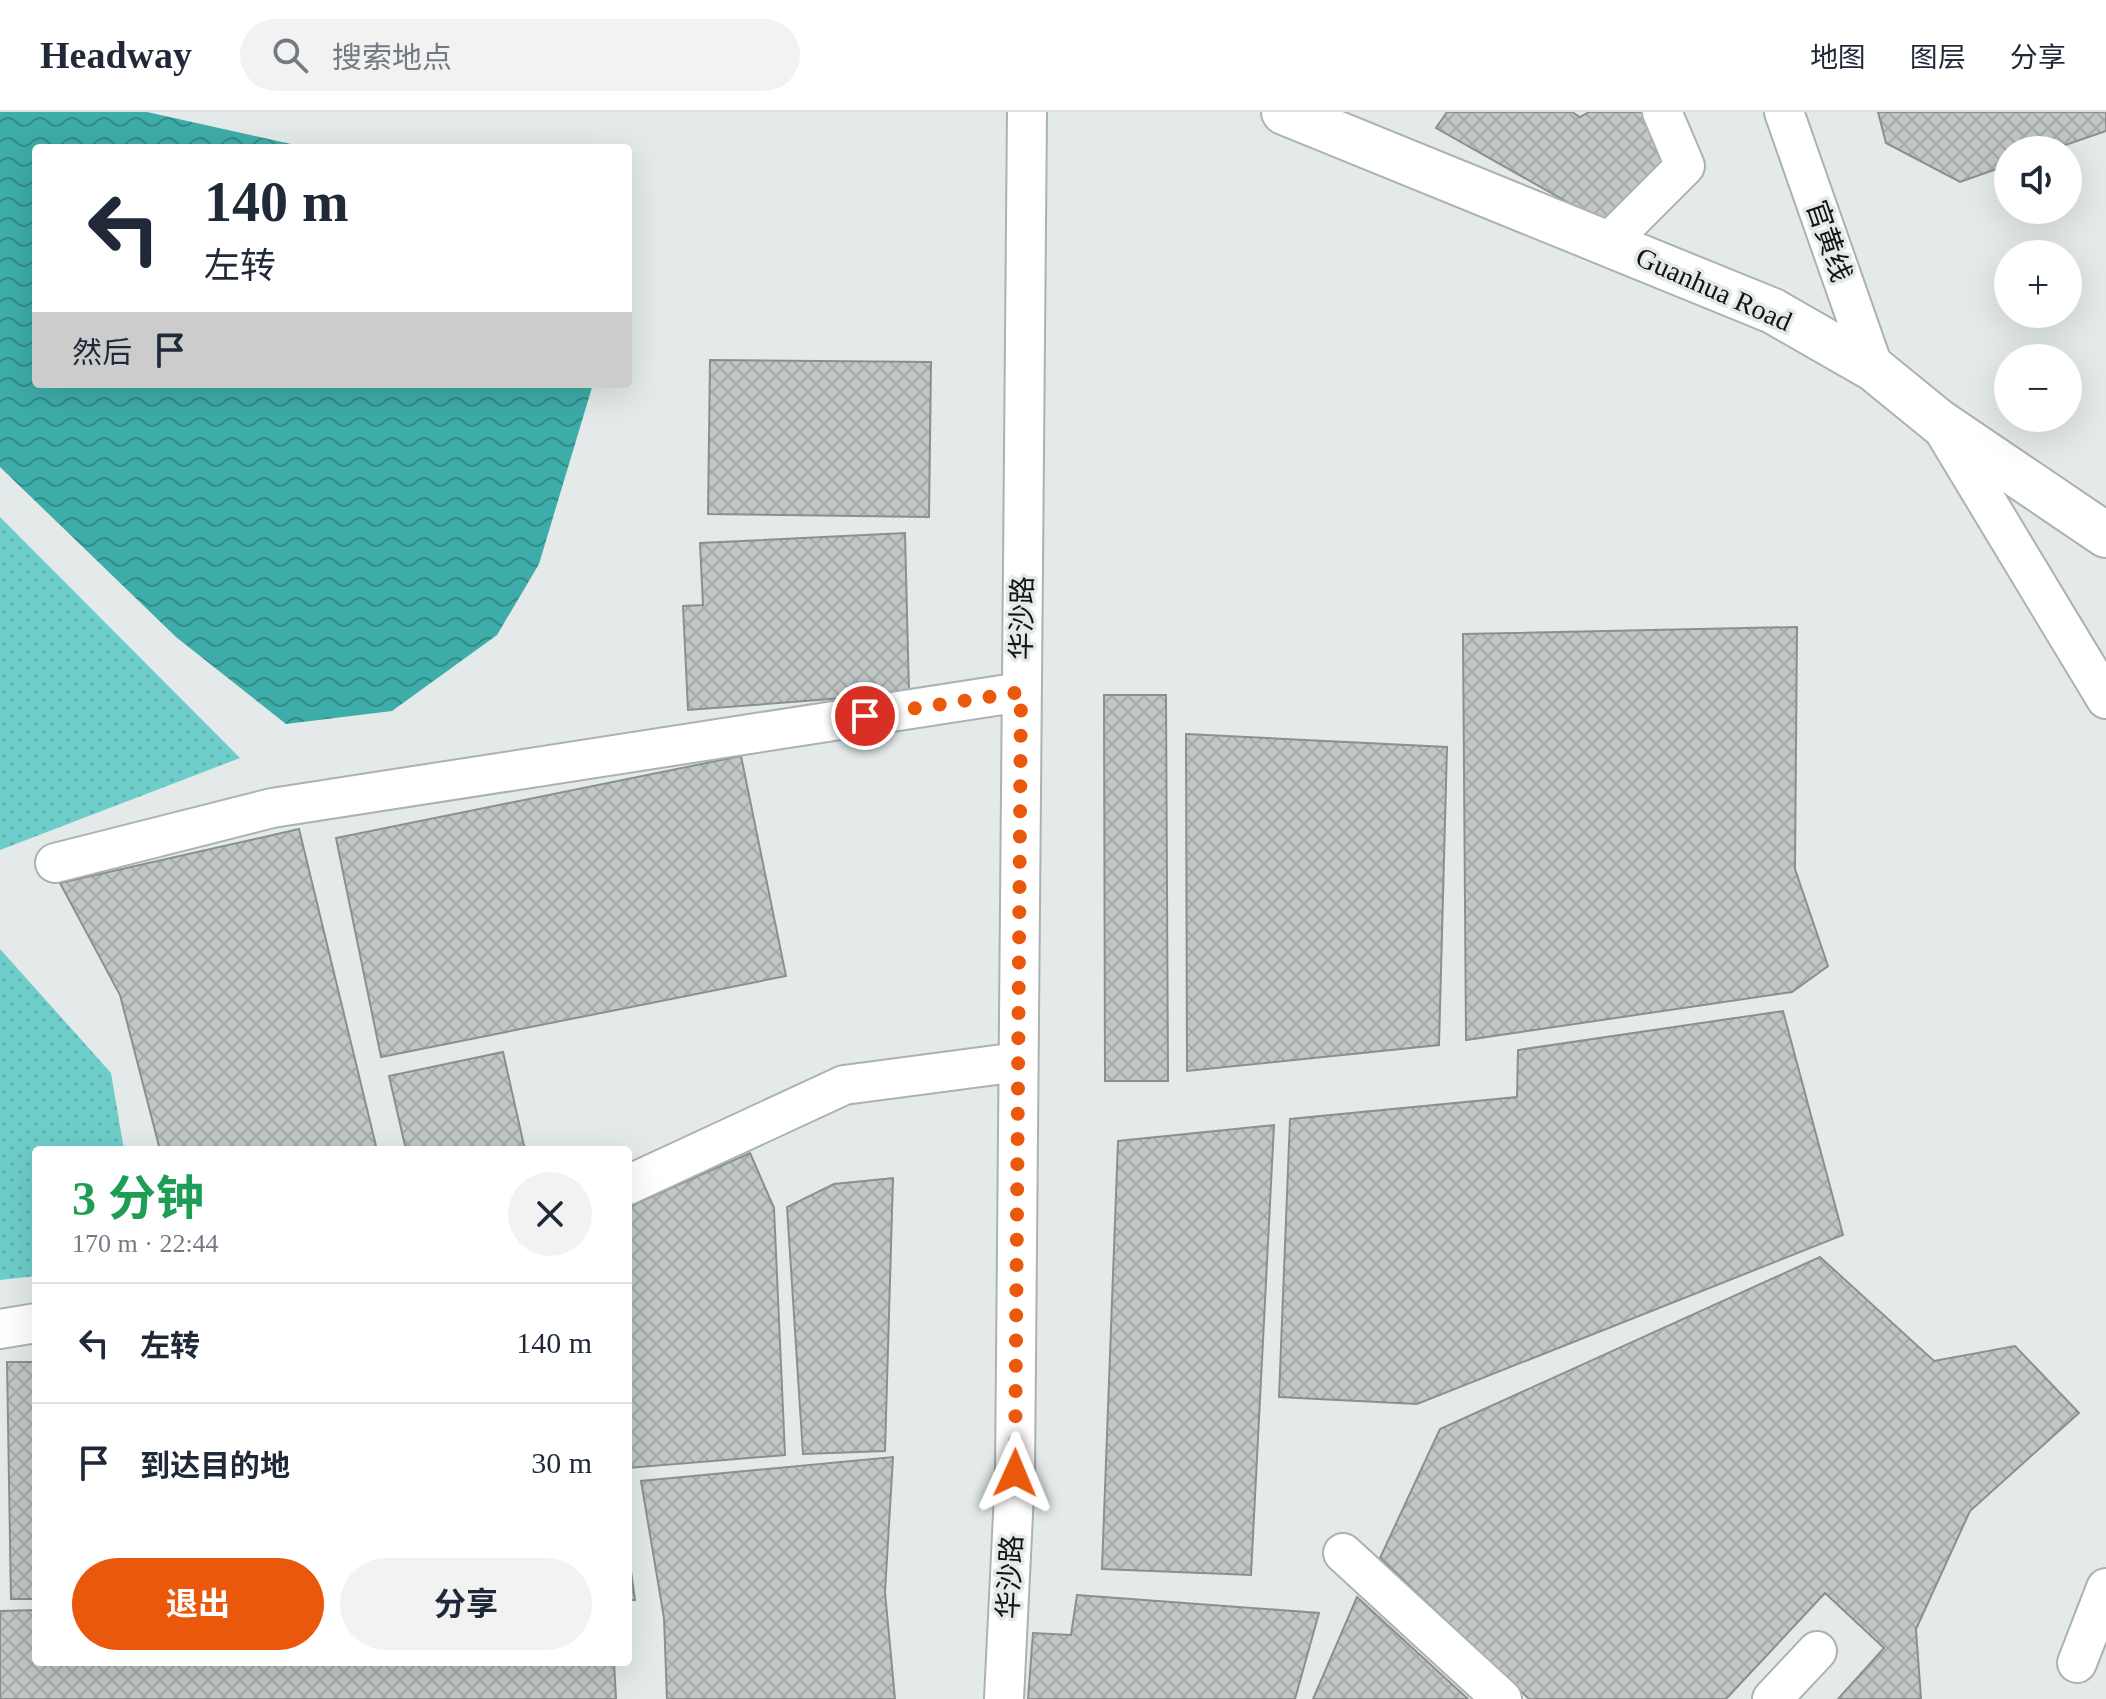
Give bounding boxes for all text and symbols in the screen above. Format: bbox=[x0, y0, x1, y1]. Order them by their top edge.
search box bbox=[240, 19, 800, 91]
icon: search bbox=[268, 33, 312, 77]
text: Headway bbox=[40, 34, 192, 76]
text: 搜索地点 bbox=[332, 41, 452, 74]
text: 地图 bbox=[1810, 42, 1866, 73]
text: 图层 bbox=[1910, 42, 1966, 73]
text: 分享 bbox=[2010, 42, 2066, 73]
map controls bbox=[1994, 136, 2082, 432]
button: sound bbox=[1994, 136, 2082, 224]
text: 140 m bbox=[204, 171, 349, 233]
icon: left bbox=[72, 176, 176, 280]
street label: 官黄线 bbox=[1801, 196, 1857, 286]
button: + bbox=[1994, 240, 2082, 328]
street label: Guanhua Road bbox=[1631, 241, 1797, 337]
text: 左转 bbox=[204, 246, 276, 286]
icon: arrive bbox=[148, 328, 192, 372]
text: 然后 bbox=[72, 336, 132, 369]
button: − bbox=[1994, 344, 2082, 432]
street label: 华沙路 bbox=[1006, 576, 1038, 660]
pin bbox=[831, 682, 899, 750]
icon: arrive bbox=[843, 694, 887, 738]
text: 3 分钟 bbox=[72, 1172, 204, 1225]
button: close bbox=[508, 1172, 592, 1256]
text: 170 m · 22:44 bbox=[72, 1229, 219, 1258]
icon: left bbox=[72, 1321, 116, 1365]
text: 140 m bbox=[516, 1326, 592, 1359]
text: 左转 bbox=[140, 1329, 200, 1362]
position arrow bbox=[973, 1431, 1057, 1515]
icon: arrive bbox=[72, 1441, 116, 1485]
text: 30 m bbox=[531, 1446, 592, 1479]
text: 到达目的地 bbox=[140, 1449, 290, 1482]
street label: 华沙路 bbox=[992, 1534, 1028, 1620]
button: 退出 bbox=[72, 1558, 324, 1650]
button: 分享 bbox=[340, 1558, 592, 1650]

